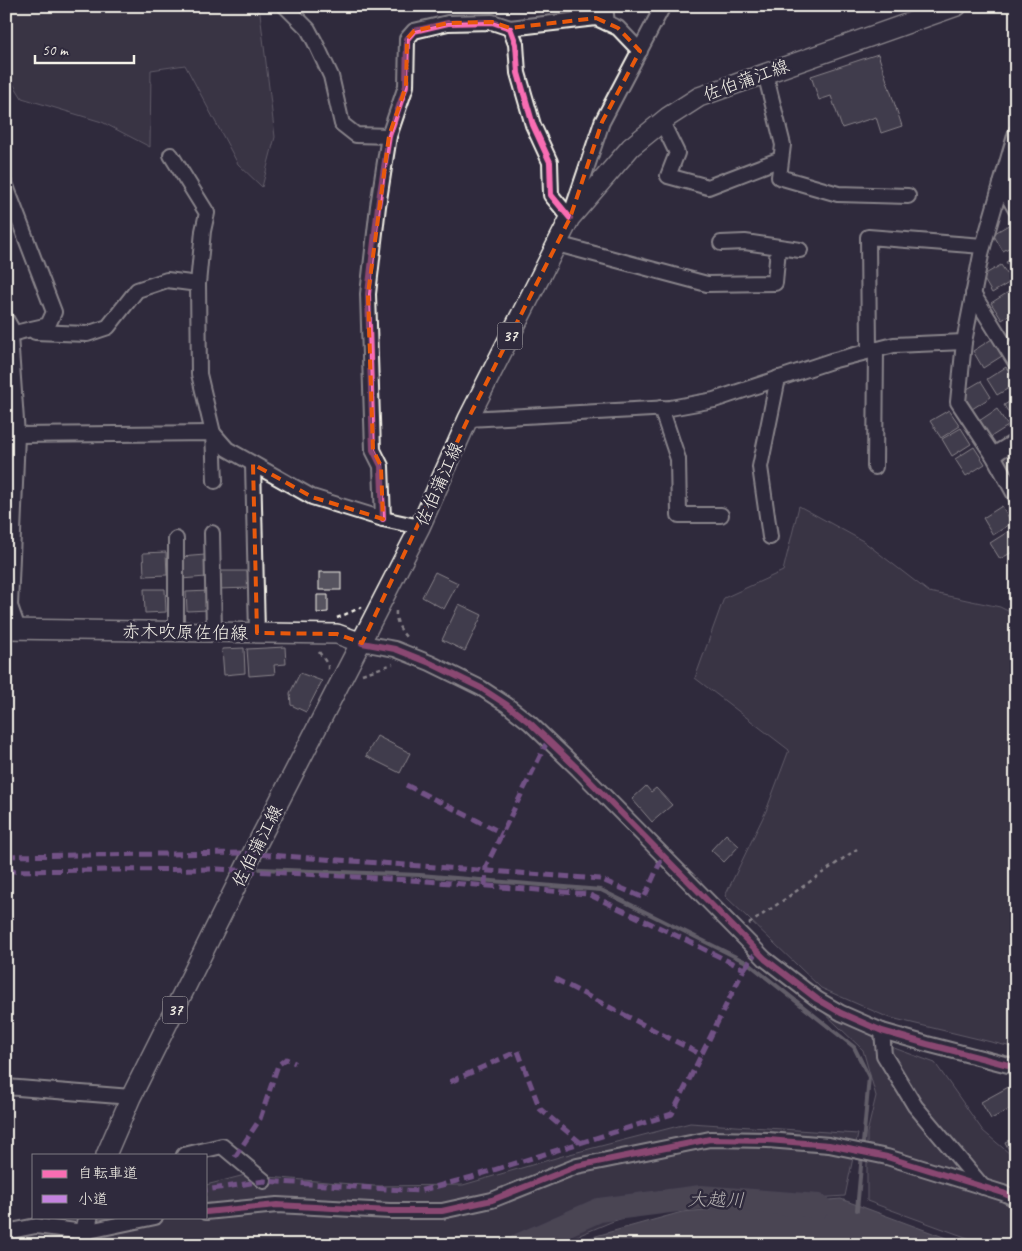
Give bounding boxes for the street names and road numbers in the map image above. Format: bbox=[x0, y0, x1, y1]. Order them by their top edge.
street label: 佐伯蒲江線 bbox=[700, 54, 792, 106]
road number: 37 bbox=[498, 322, 522, 350]
street label: 佐伯蒲江線 bbox=[411, 438, 467, 530]
street label: 赤木吹原佐伯線 bbox=[122, 620, 248, 644]
street label: 佐伯蒲江線 bbox=[227, 801, 287, 891]
road number: 37 bbox=[162, 996, 188, 1024]

